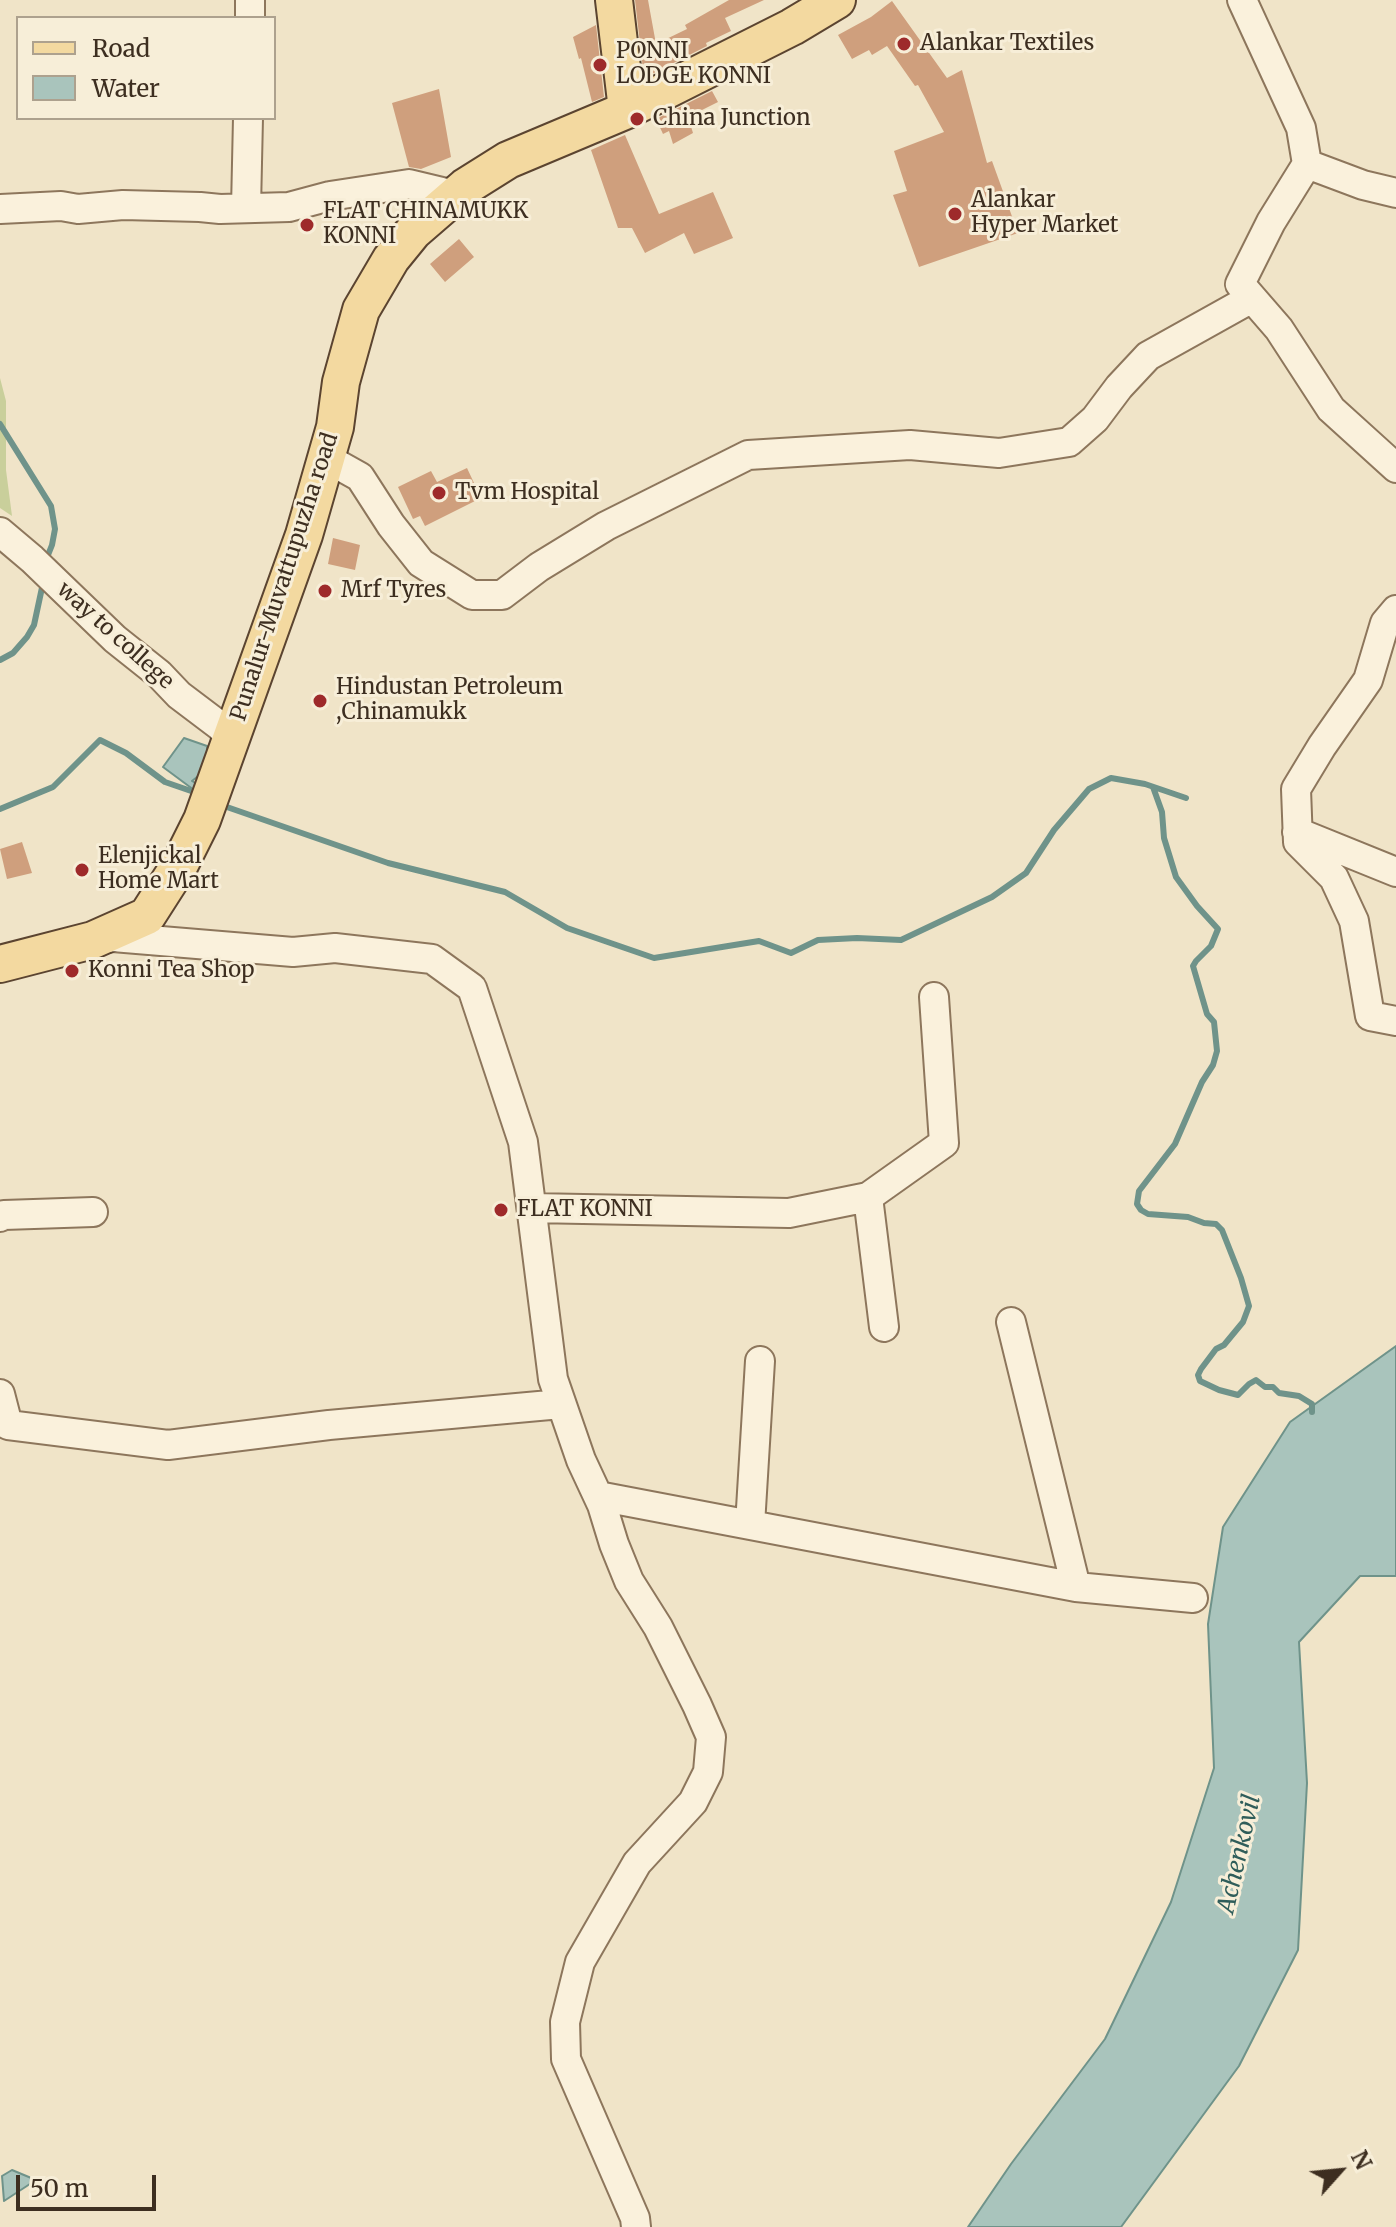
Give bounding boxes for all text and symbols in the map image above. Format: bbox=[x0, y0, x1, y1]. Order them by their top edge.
legend bbox=[16, 16, 276, 120]
place label: Alankar Textiles bbox=[920, 31, 1094, 57]
text: Road bbox=[92, 33, 150, 64]
marker: Alankar Textiles bbox=[895, 35, 913, 53]
place label: PONNI LODGE KONNI bbox=[616, 39, 771, 90]
marker: PONNI LODGE KONNI bbox=[591, 56, 609, 74]
text: Water bbox=[92, 73, 160, 104]
place label: China Junction bbox=[653, 106, 811, 132]
marker: China Junction bbox=[628, 110, 646, 128]
place label: Alankar Hyper Market bbox=[971, 188, 1118, 240]
place label: FLAT CHINAMUKK KONNI bbox=[323, 199, 528, 250]
marker: Alankar Hyper Market bbox=[946, 205, 964, 223]
marker: FLAT CHINAMUKK KONNI bbox=[298, 216, 316, 234]
street label: Punalur-Muvattupuzha road bbox=[226, 430, 344, 724]
place label: Tvm Hospital bbox=[455, 480, 599, 506]
marker: Tvm Hospital bbox=[430, 484, 448, 502]
street label: way to college bbox=[51, 577, 179, 695]
place label: Mrf Tyres bbox=[341, 578, 446, 604]
marker: Mrf Tyres bbox=[316, 582, 334, 600]
place label: Hindustan Petroleum ,Chinamukk bbox=[336, 675, 563, 726]
marker: Hindustan Petroleum ,Chinamukk bbox=[311, 692, 329, 710]
place label: Elenjickal Home Mart bbox=[98, 844, 219, 896]
marker: Elenjickal Home Mart bbox=[73, 861, 91, 879]
place label: Konni Tea Shop bbox=[88, 958, 255, 984]
marker: Konni Tea Shop bbox=[63, 962, 81, 980]
place label: FLAT KONNI bbox=[517, 1197, 653, 1223]
marker: FLAT KONNI bbox=[492, 1201, 510, 1219]
water label: Achenkovil bbox=[1212, 1792, 1268, 1916]
north arrow bbox=[1300, 2131, 1380, 2211]
text: N bbox=[1345, 2146, 1378, 2174]
scale bar bbox=[20, 2159, 160, 2209]
text: 50 m bbox=[30, 2173, 89, 2204]

